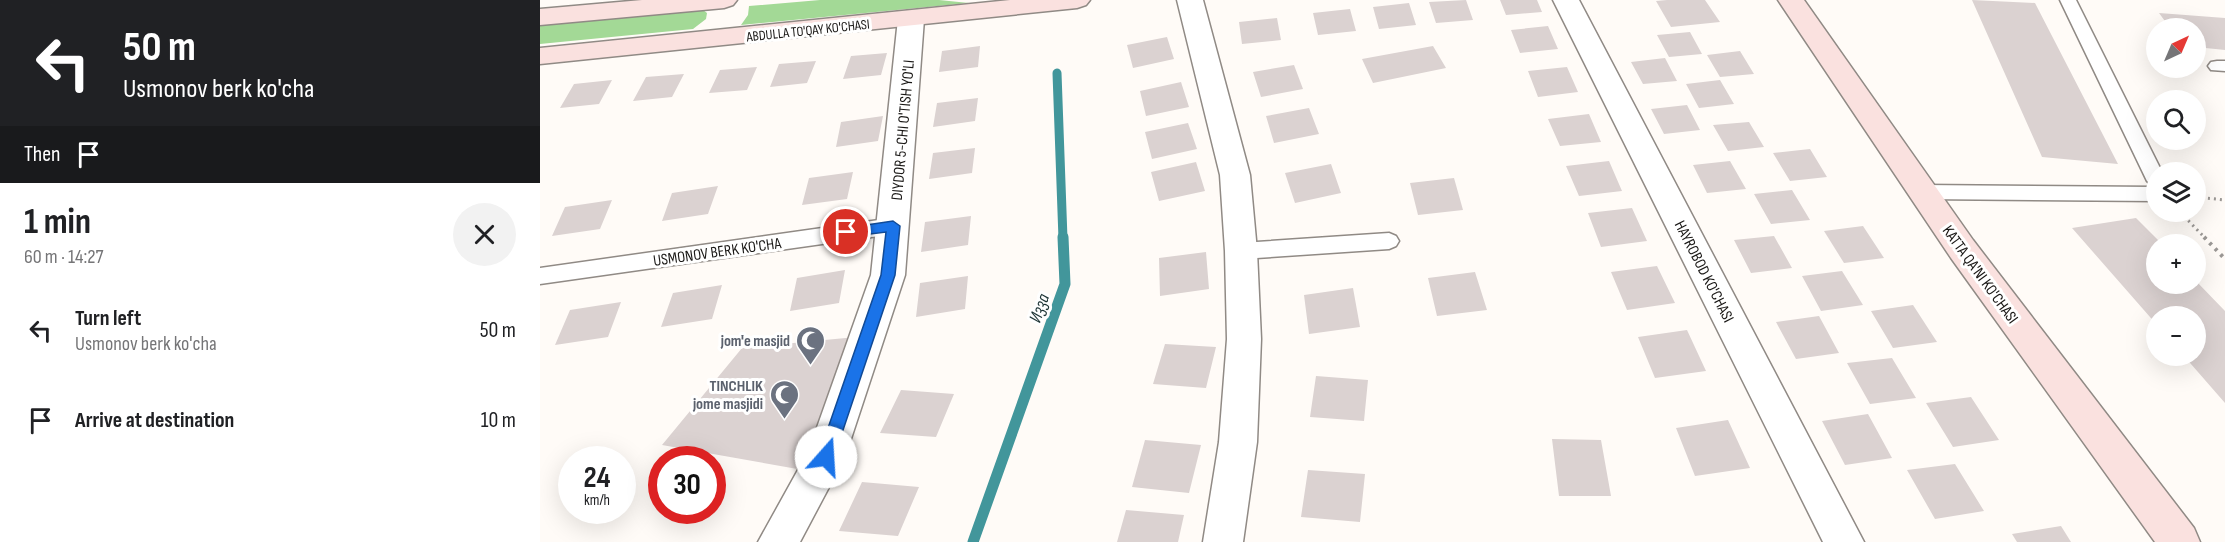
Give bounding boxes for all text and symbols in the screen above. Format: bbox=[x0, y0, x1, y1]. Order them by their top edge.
street label: ABDULLA TO'QAY KO'CHASI bbox=[745, 16, 870, 46]
north arrow bbox=[2146, 18, 2206, 78]
map controls bbox=[2146, 18, 2206, 366]
text: 50 m bbox=[123, 22, 196, 73]
icon: left bbox=[24, 24, 102, 102]
street label: DIYDOR 5-CHI O'TISH YO'LI bbox=[888, 59, 919, 201]
text: Usmonov berk ko'cha bbox=[123, 73, 314, 105]
button: search bbox=[2146, 90, 2206, 150]
icon: arrive bbox=[72, 138, 105, 171]
text: Then bbox=[24, 141, 60, 168]
button: layers bbox=[2146, 162, 2206, 222]
text: 1 min bbox=[24, 201, 91, 244]
button: close bbox=[453, 203, 516, 266]
pin bbox=[820, 206, 871, 257]
icon: arrive bbox=[829, 215, 862, 248]
street label: HAYROBOD KO'CHASI bbox=[1670, 218, 1738, 326]
street label: KATTA QA'NI KO'CHASI bbox=[1938, 222, 2022, 328]
street label: USMONOV BERK KO'CHA bbox=[652, 234, 783, 271]
button: + bbox=[2146, 234, 2206, 294]
text: 60 m · 14:27 bbox=[24, 245, 103, 269]
water label: Изза bbox=[1025, 290, 1055, 325]
text: Turn left bbox=[75, 305, 141, 332]
button: − bbox=[2146, 306, 2206, 366]
icon: left bbox=[24, 314, 57, 347]
text: 50 m bbox=[480, 317, 516, 344]
mosque icon: jom'e masjid bbox=[795, 324, 827, 366]
text: Usmonov berk ko'cha bbox=[75, 332, 217, 356]
place label: jom'e masjid bbox=[720, 332, 790, 351]
place label: TINCHLIK jome masjidi bbox=[692, 377, 763, 414]
mosque icon: TINCHLIK jome masjidi bbox=[768, 378, 800, 420]
icon: arrive bbox=[24, 404, 57, 437]
text: Arrive at destination bbox=[75, 407, 234, 434]
text: 10 m bbox=[481, 407, 516, 434]
position arrow bbox=[794, 425, 858, 489]
speed limit sign: 30 bbox=[648, 446, 726, 524]
text: 24 bbox=[584, 460, 610, 496]
text: km/h bbox=[584, 491, 610, 510]

